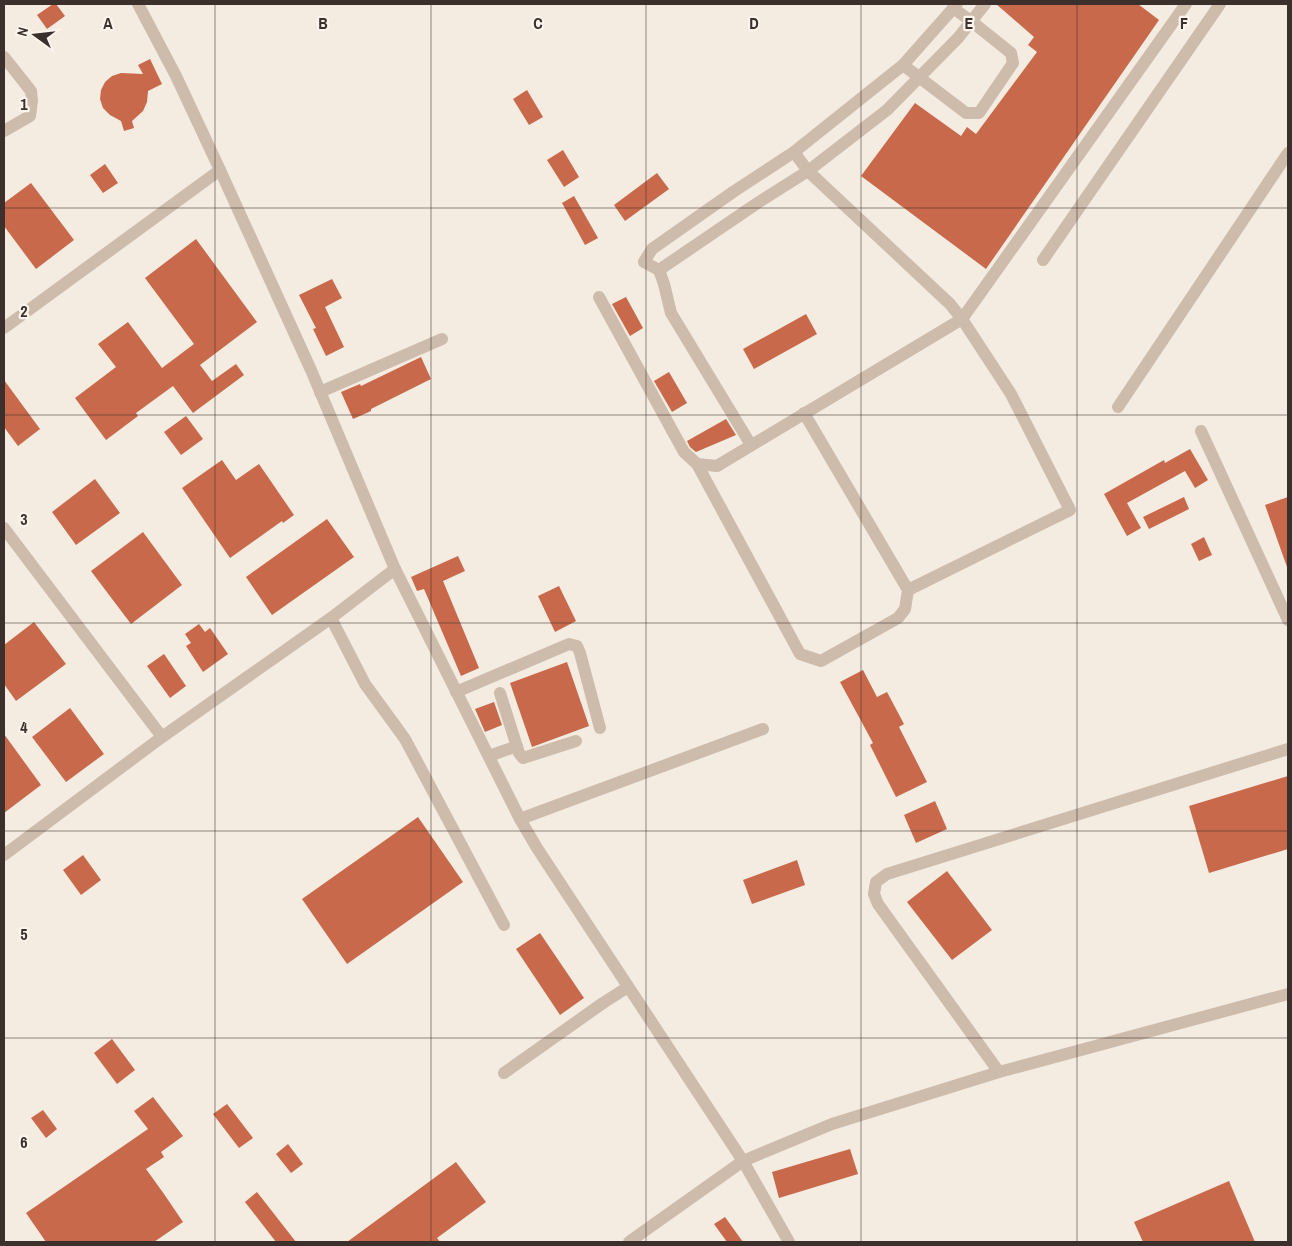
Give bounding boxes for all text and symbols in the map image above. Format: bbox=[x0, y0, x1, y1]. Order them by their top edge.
north arrow bbox=[10, 10, 60, 60]
text: A bbox=[103, 12, 113, 34]
text: B bbox=[318, 12, 328, 34]
text: C bbox=[533, 12, 543, 34]
text: D bbox=[749, 12, 759, 34]
text: E bbox=[965, 12, 974, 34]
text: F bbox=[1180, 12, 1188, 34]
text: N bbox=[13, 25, 32, 38]
text: 1 bbox=[20, 93, 28, 115]
text: 2 bbox=[20, 300, 28, 322]
text: 3 bbox=[20, 508, 28, 530]
text: 4 bbox=[20, 716, 28, 738]
text: 5 bbox=[20, 923, 28, 945]
text: 6 bbox=[20, 1131, 28, 1153]

